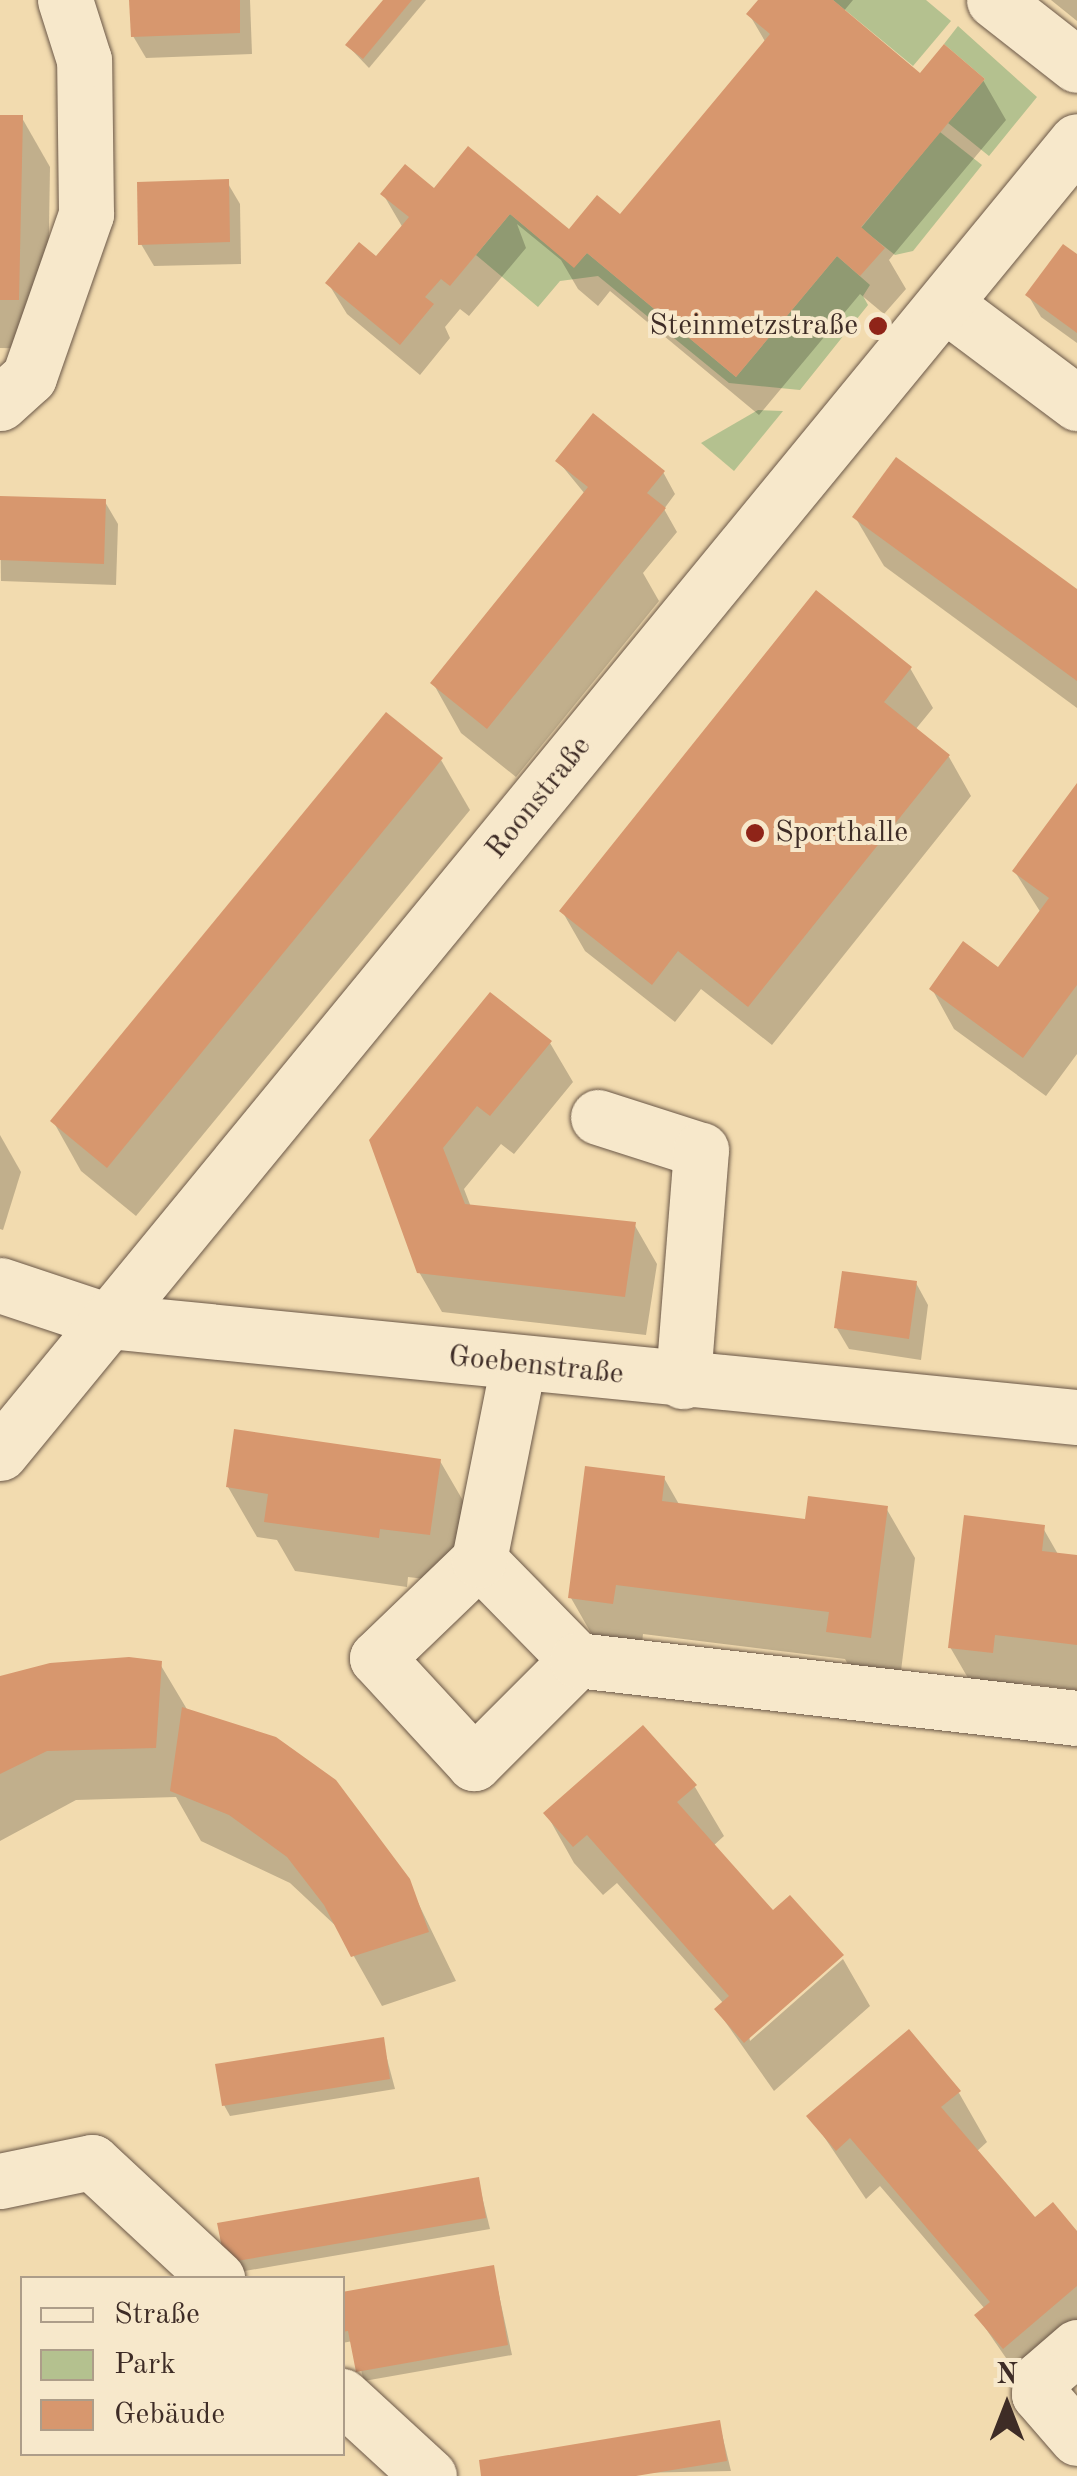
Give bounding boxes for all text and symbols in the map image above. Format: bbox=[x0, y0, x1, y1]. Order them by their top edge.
place label: Steinmetzstraße bbox=[649, 308, 858, 344]
marker: Steinmetzstraße bbox=[867, 315, 889, 337]
street label: Roonstraße bbox=[479, 729, 599, 867]
place label: Sporthalle bbox=[775, 815, 908, 851]
marker: Sporthalle bbox=[744, 822, 766, 844]
street label: Goebenstraße bbox=[447, 1339, 625, 1393]
legend bbox=[20, 2276, 345, 2456]
text: Straße bbox=[114, 2300, 200, 2330]
text: Park bbox=[114, 2350, 176, 2380]
north arrow bbox=[957, 2356, 1057, 2456]
text: N bbox=[996, 2362, 1018, 2390]
text: Gebäude bbox=[114, 2400, 225, 2430]

